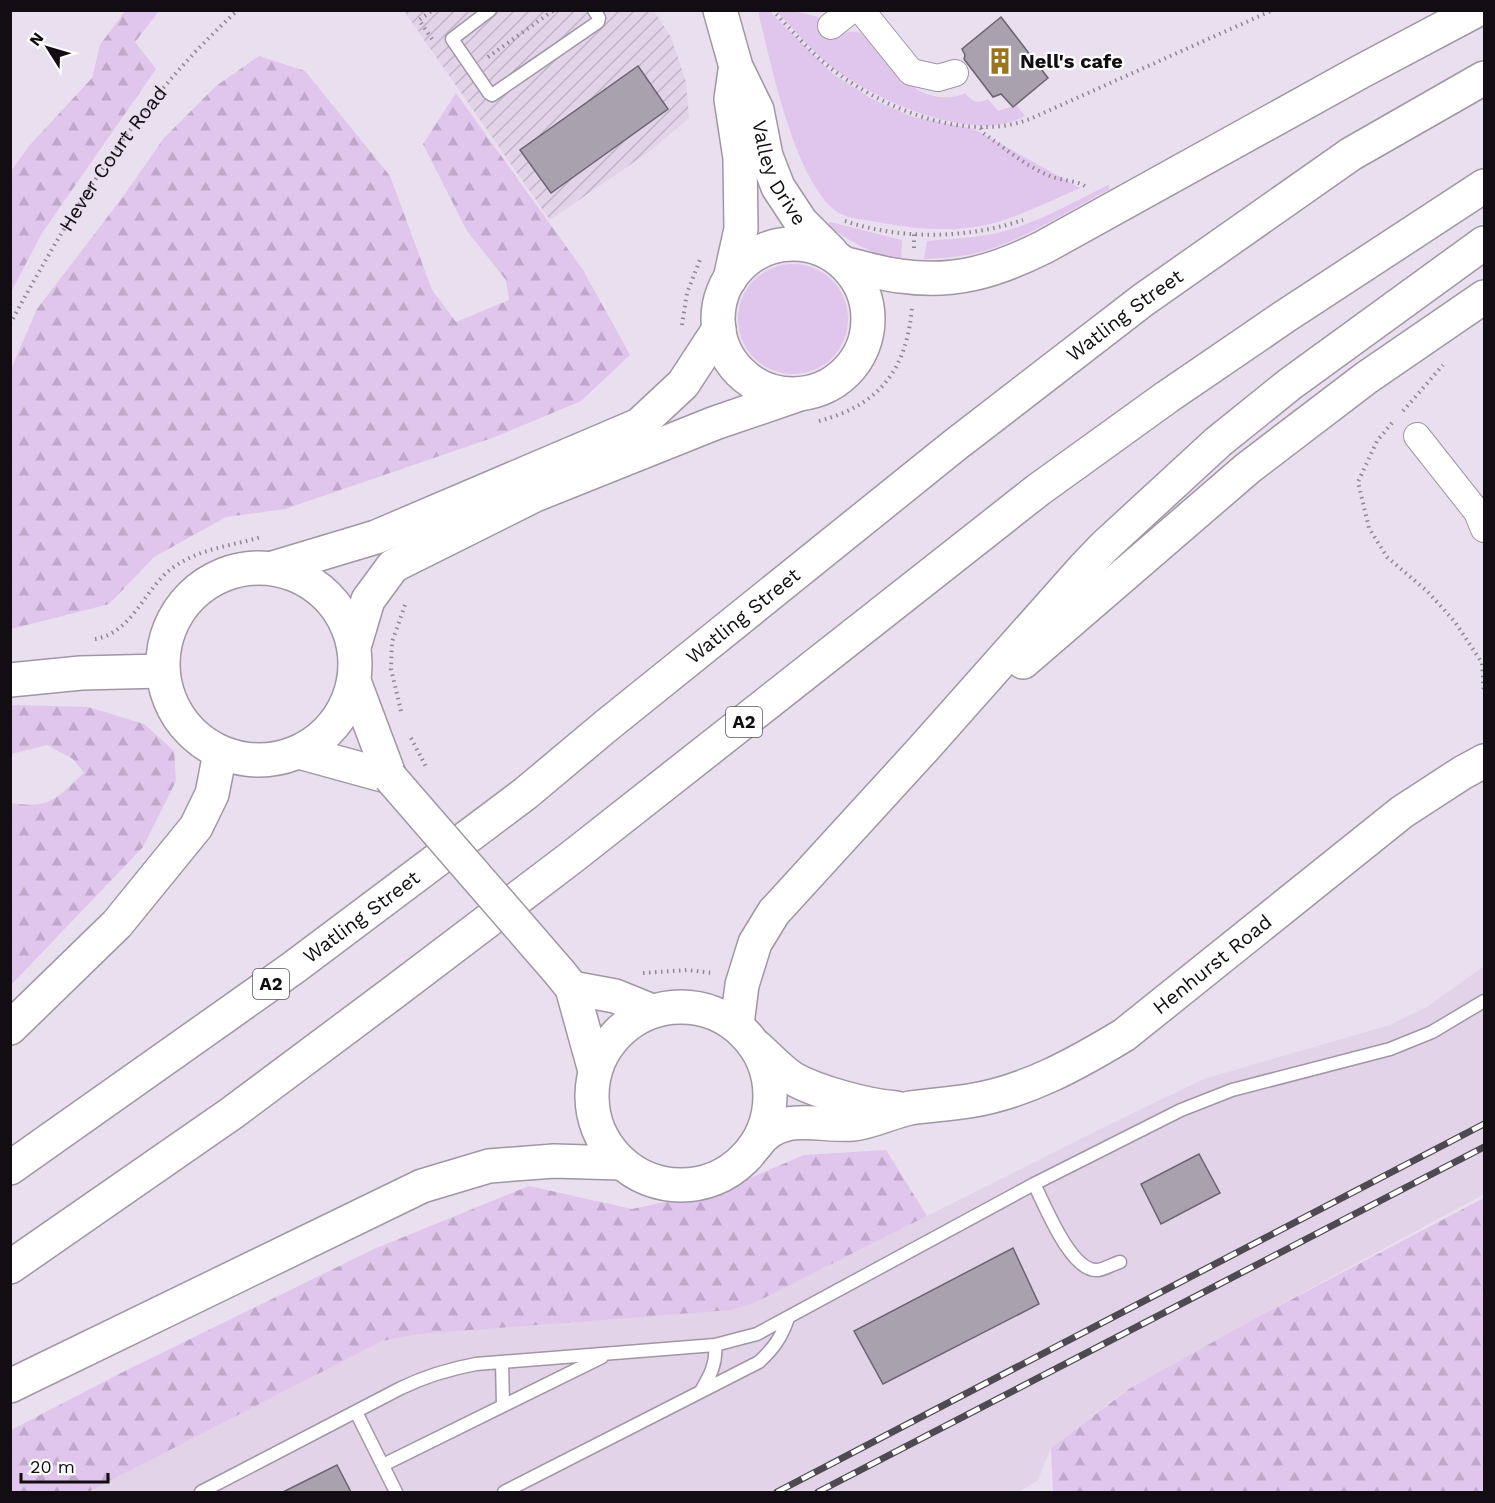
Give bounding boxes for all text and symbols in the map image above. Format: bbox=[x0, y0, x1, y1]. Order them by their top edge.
north arrow bbox=[18, 18, 78, 78]
text: N bbox=[25, 29, 48, 50]
building icon: Nell's cafe bbox=[985, 46, 1015, 76]
place label: Nell's cafe bbox=[1020, 49, 1123, 73]
street label: Hever Court Road bbox=[54, 81, 172, 235]
street label: Valley Drive bbox=[747, 118, 812, 230]
street label: Watling Street bbox=[1062, 263, 1188, 367]
street label: Watling Street bbox=[681, 562, 805, 669]
road number: A2 bbox=[726, 707, 762, 737]
street label: Watling Street bbox=[298, 865, 425, 968]
street label: Henhurst Road bbox=[1148, 909, 1277, 1019]
road number: A2 bbox=[253, 969, 289, 999]
scale bar bbox=[21, 1446, 108, 1484]
text: 20 m bbox=[30, 1456, 75, 1477]

